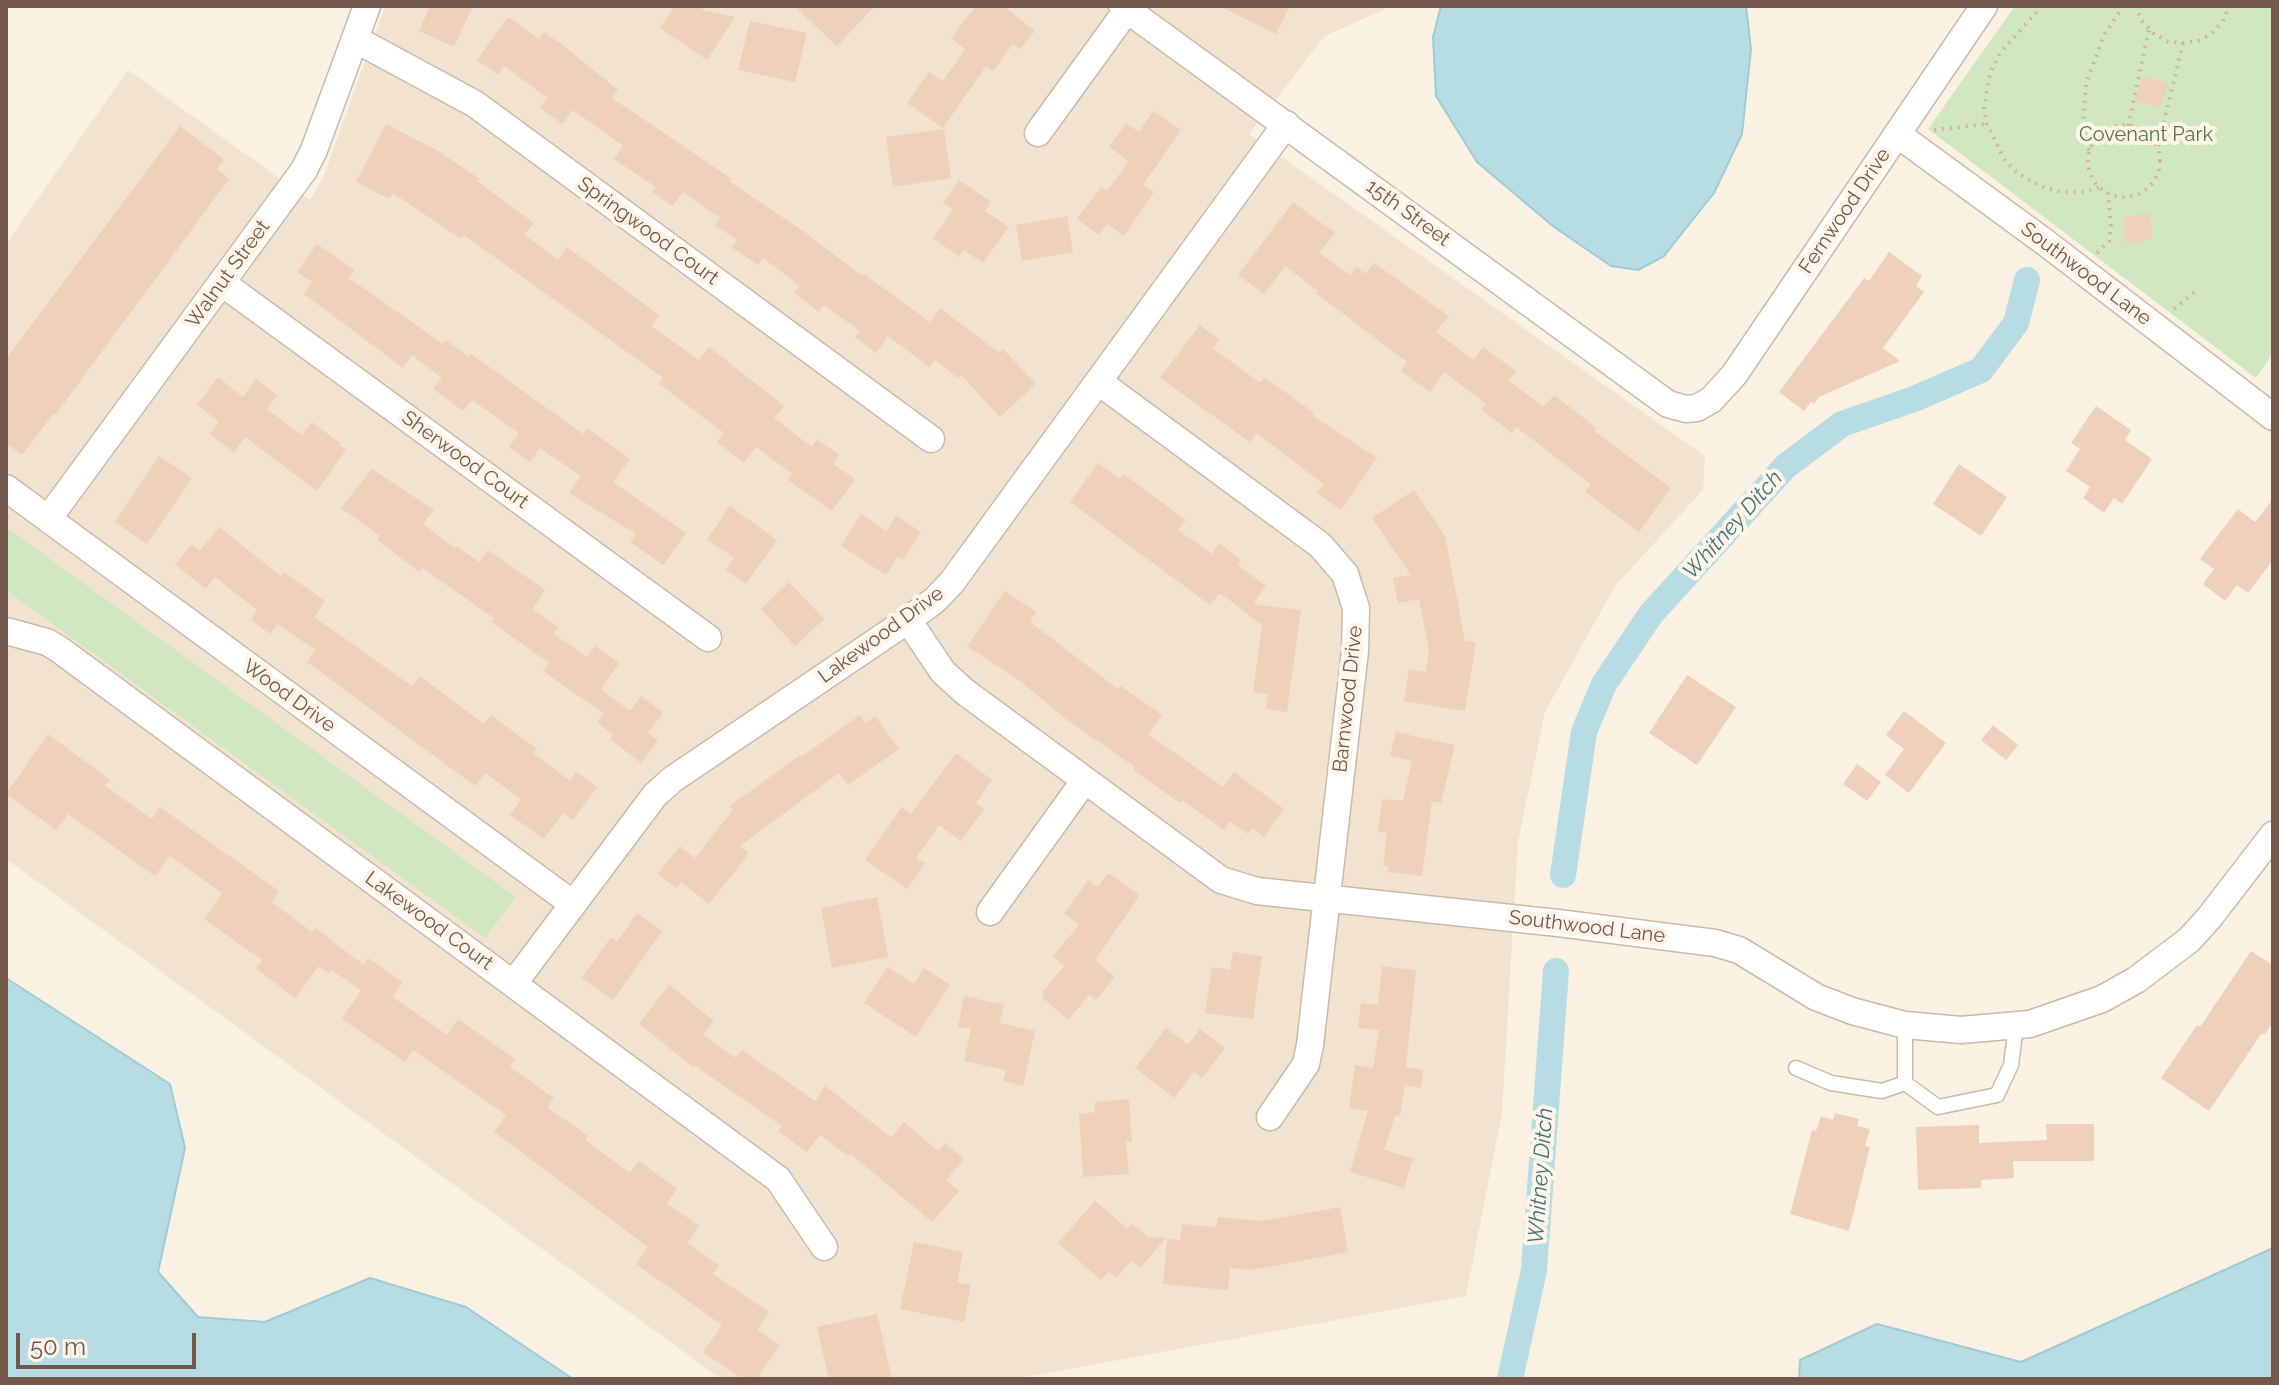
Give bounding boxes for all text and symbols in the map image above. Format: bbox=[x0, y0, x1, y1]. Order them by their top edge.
park label: Covenant Park bbox=[2079, 123, 2213, 147]
street label: Fernwood Drive bbox=[1794, 144, 1896, 278]
street label: Springwood Court bbox=[573, 172, 723, 290]
street label: 15th Street bbox=[1361, 174, 1455, 252]
street label: Walnut Street bbox=[181, 216, 275, 332]
street label: Southwood Lane bbox=[2016, 217, 2156, 331]
street label: Sherwood Court bbox=[397, 406, 533, 514]
water label: Whitney Ditch bbox=[1678, 465, 1788, 585]
street label: Lakewood Drive bbox=[814, 581, 948, 689]
street label: Barnwood Drive bbox=[1328, 624, 1368, 774]
street label: Wood Drive bbox=[238, 654, 340, 738]
street label: Lakewood Court bbox=[360, 866, 498, 976]
street label: Southwood Lane bbox=[1508, 906, 1666, 948]
water label: Whitney Ditch bbox=[1523, 1107, 1559, 1245]
scale bar bbox=[20, 1317, 200, 1367]
text: 50 m bbox=[30, 1332, 86, 1361]

